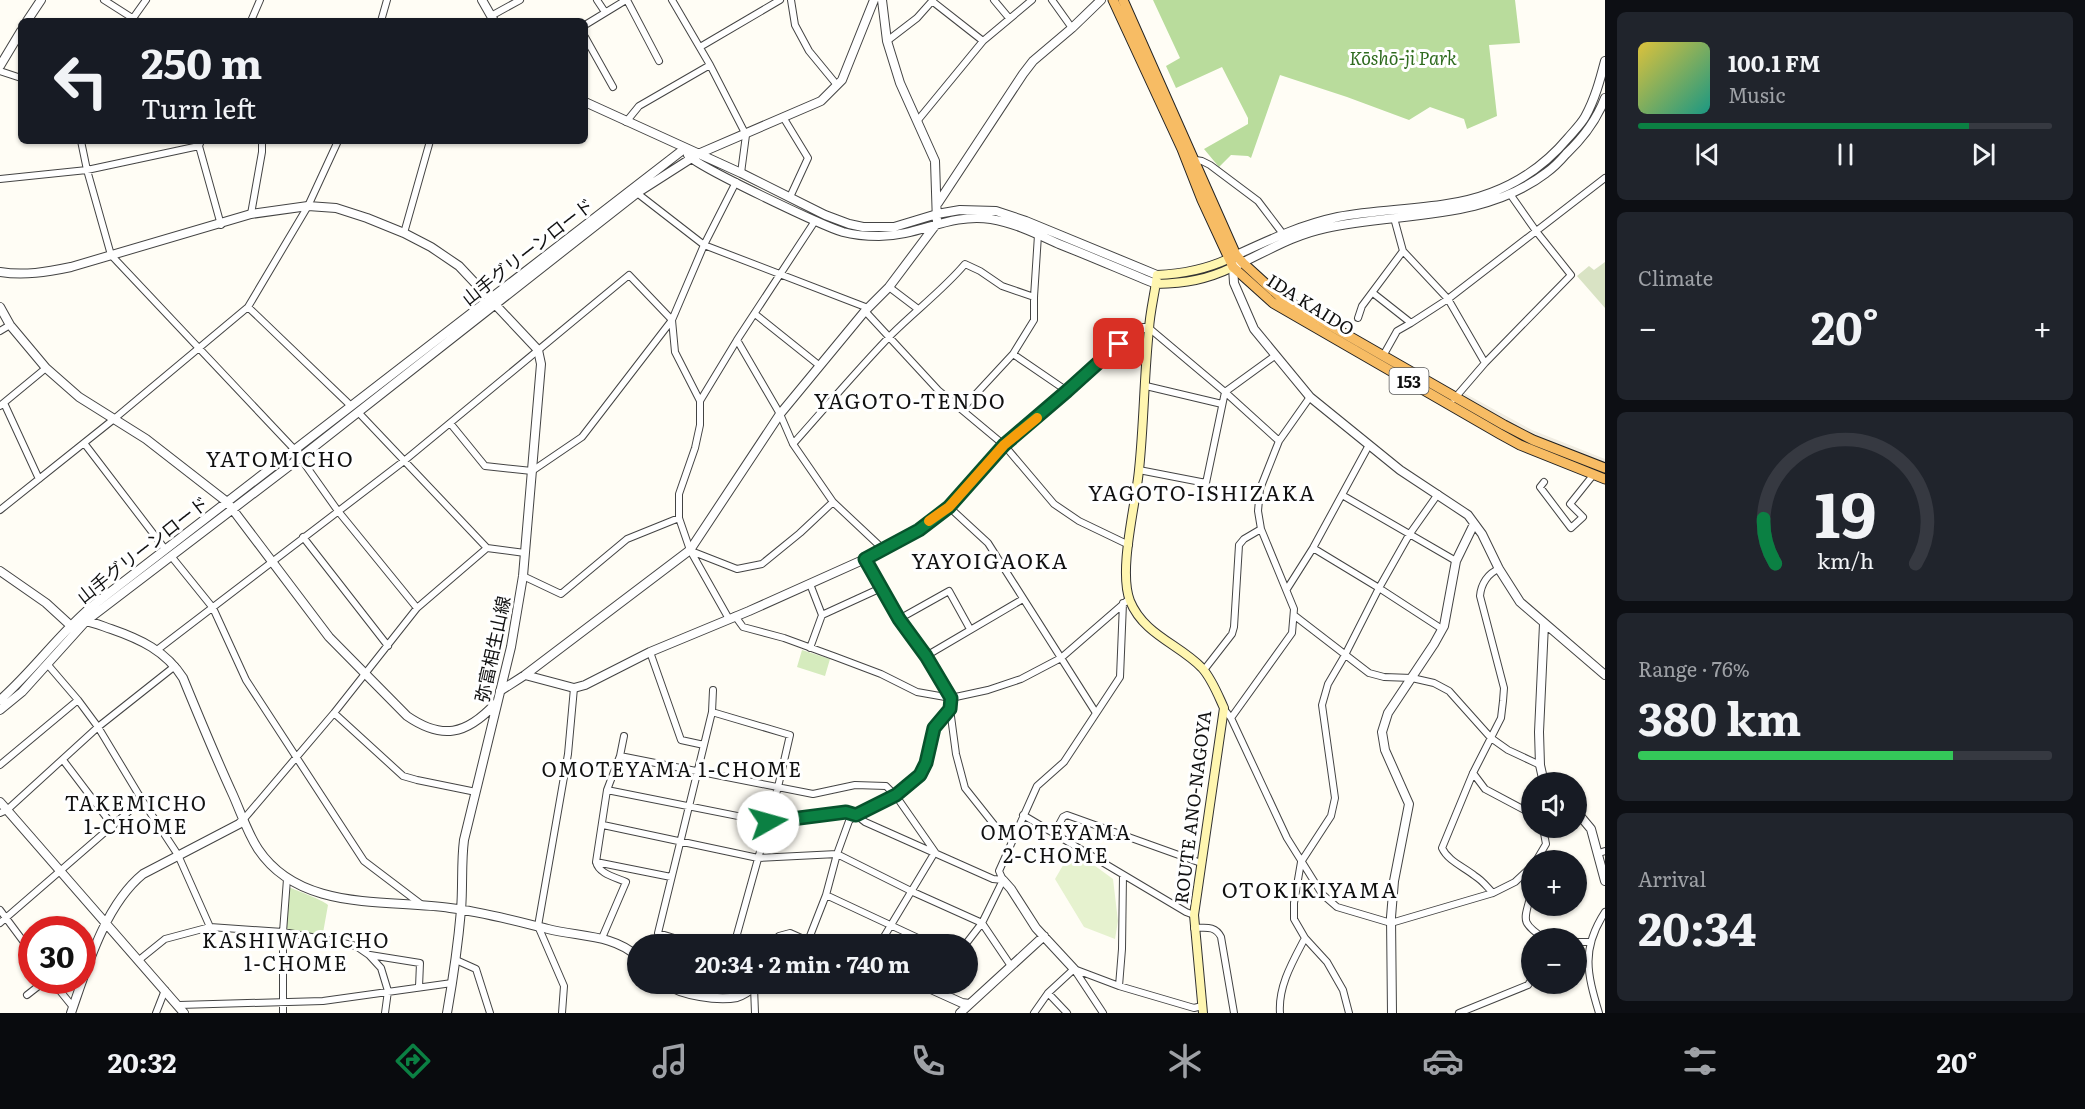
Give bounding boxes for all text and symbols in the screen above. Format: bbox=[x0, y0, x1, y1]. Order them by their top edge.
text: 250 m bbox=[141, 30, 262, 92]
icon: left bbox=[42, 42, 120, 120]
park label: Kōshō-ji Park bbox=[1349, 44, 1457, 71]
text: 100.1 FM bbox=[1728, 46, 1821, 79]
text: Music bbox=[1728, 79, 1785, 109]
text: Turn left bbox=[141, 87, 256, 127]
icon: previous bbox=[1691, 138, 1724, 171]
icon: pause bbox=[1829, 138, 1862, 171]
icon: next bbox=[1967, 138, 2000, 171]
street label: 山手グリーンロード bbox=[455, 191, 599, 311]
text: Climate bbox=[1638, 262, 1713, 292]
street label: IDA KAIDO bbox=[1262, 266, 1360, 342]
text: 20° bbox=[1811, 292, 1879, 359]
text: − bbox=[1638, 301, 1657, 350]
text: + bbox=[2033, 301, 2052, 350]
pin bbox=[1093, 318, 1144, 369]
icon: arrive bbox=[1102, 327, 1135, 360]
road number: 153 bbox=[1390, 368, 1428, 394]
district label: YAGOTO-TENDO bbox=[814, 384, 1006, 415]
district label: YATOMICHO bbox=[206, 442, 354, 473]
text: 19 bbox=[1814, 465, 1876, 557]
district label: YAGOTO-ISHIZAKA bbox=[1088, 476, 1316, 507]
street label: 山手グリーンロード bbox=[70, 489, 214, 609]
district label: YAYOIGAOKA bbox=[911, 544, 1069, 575]
text: km/h bbox=[1816, 544, 1874, 576]
street label: 弥富相生山線 bbox=[468, 593, 516, 705]
text: Range · 76% bbox=[1638, 653, 1750, 683]
text: 380 km bbox=[1638, 683, 1801, 750]
street label: ROUTE ANO-NAGOYA bbox=[1167, 709, 1217, 905]
district label: OMOTEYAMA 1-CHOME bbox=[542, 753, 802, 783]
map controls bbox=[1521, 772, 1587, 994]
button: sound bbox=[1521, 772, 1587, 838]
district label: TAKEMICHO 1-CHOME bbox=[65, 787, 207, 840]
position arrow bbox=[736, 790, 800, 854]
district label: OMOTEYAMA 2-CHOME bbox=[980, 816, 1132, 869]
button: + bbox=[1521, 850, 1587, 916]
text: Arrival bbox=[1638, 863, 1706, 893]
district label: OTOKIKIYAMA bbox=[1222, 873, 1398, 904]
text: 20:34 bbox=[1638, 893, 1757, 960]
speed limit sign: 30 bbox=[18, 916, 96, 994]
district label: KASHIWAGICHO 1-CHOME bbox=[202, 924, 390, 977]
button: − bbox=[1521, 928, 1587, 994]
text: 20:34 · 2 min · 740 m bbox=[695, 947, 910, 980]
icon: directions bbox=[392, 1040, 434, 1082]
icon: music bbox=[649, 1040, 691, 1082]
icon: phone bbox=[907, 1040, 949, 1082]
icon: climate bbox=[1164, 1040, 1206, 1082]
icon: car bbox=[1422, 1040, 1464, 1082]
icon: filters bbox=[1679, 1040, 1721, 1082]
text: 20:32 bbox=[108, 1041, 177, 1081]
text: 20° bbox=[1936, 1041, 1977, 1081]

